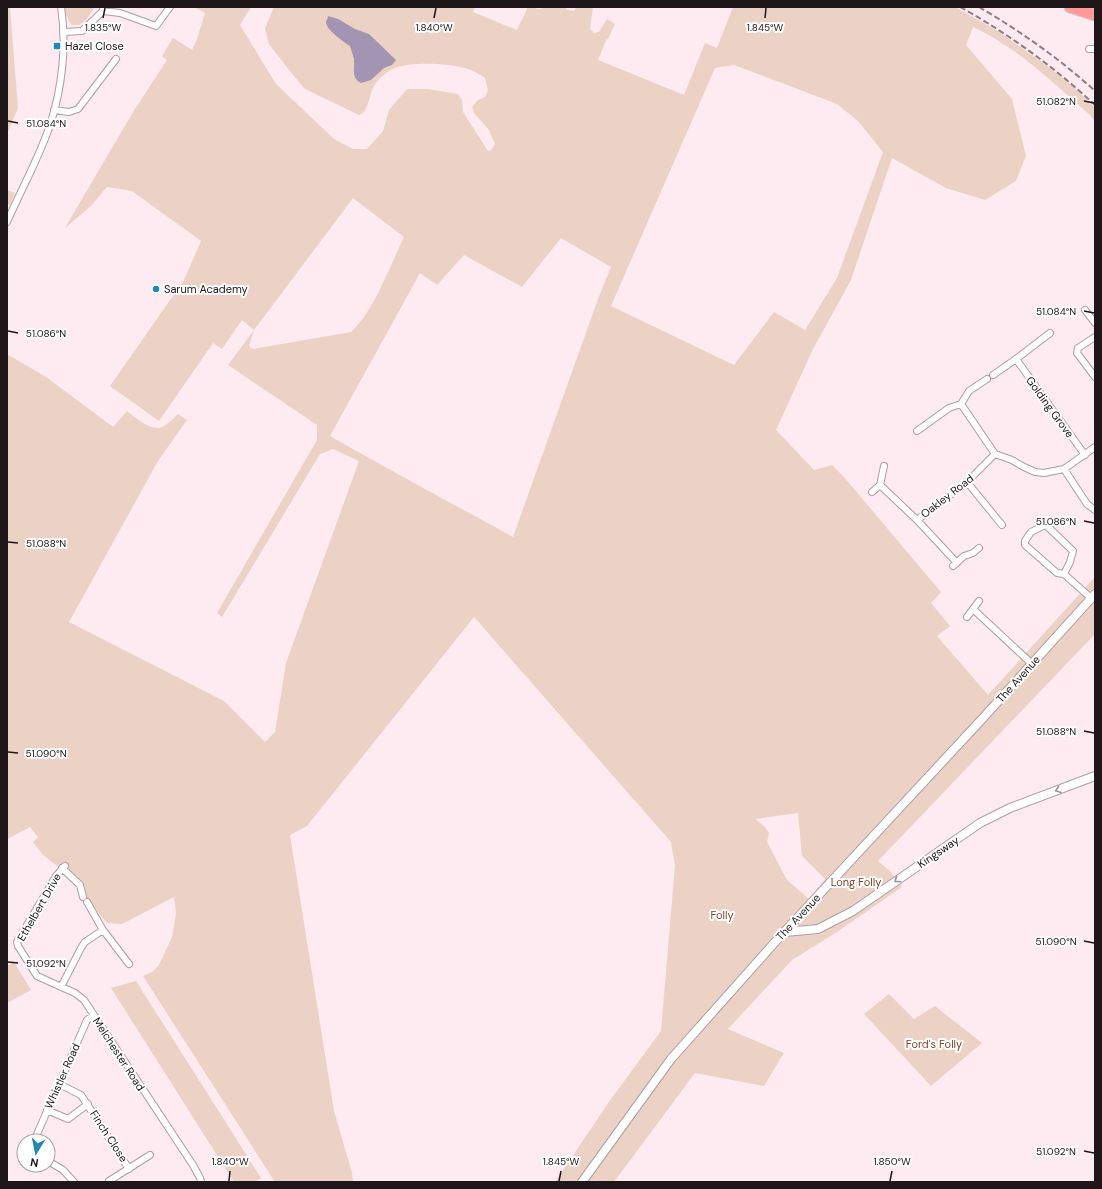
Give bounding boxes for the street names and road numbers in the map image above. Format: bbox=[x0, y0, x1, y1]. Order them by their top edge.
street label: Golding Grove bbox=[1023, 374, 1077, 440]
street label: Oakley Road bbox=[918, 471, 976, 521]
street label: The Avenue bbox=[993, 652, 1043, 706]
street label: Kingsway bbox=[915, 833, 961, 871]
street label: Ethelbert Drive bbox=[14, 871, 64, 943]
street label: The Avenue bbox=[773, 891, 823, 943]
street label: Melchester Road bbox=[90, 1014, 148, 1094]
street label: Whistler Road bbox=[41, 1041, 83, 1111]
street label: Finch Close bbox=[87, 1107, 131, 1165]

